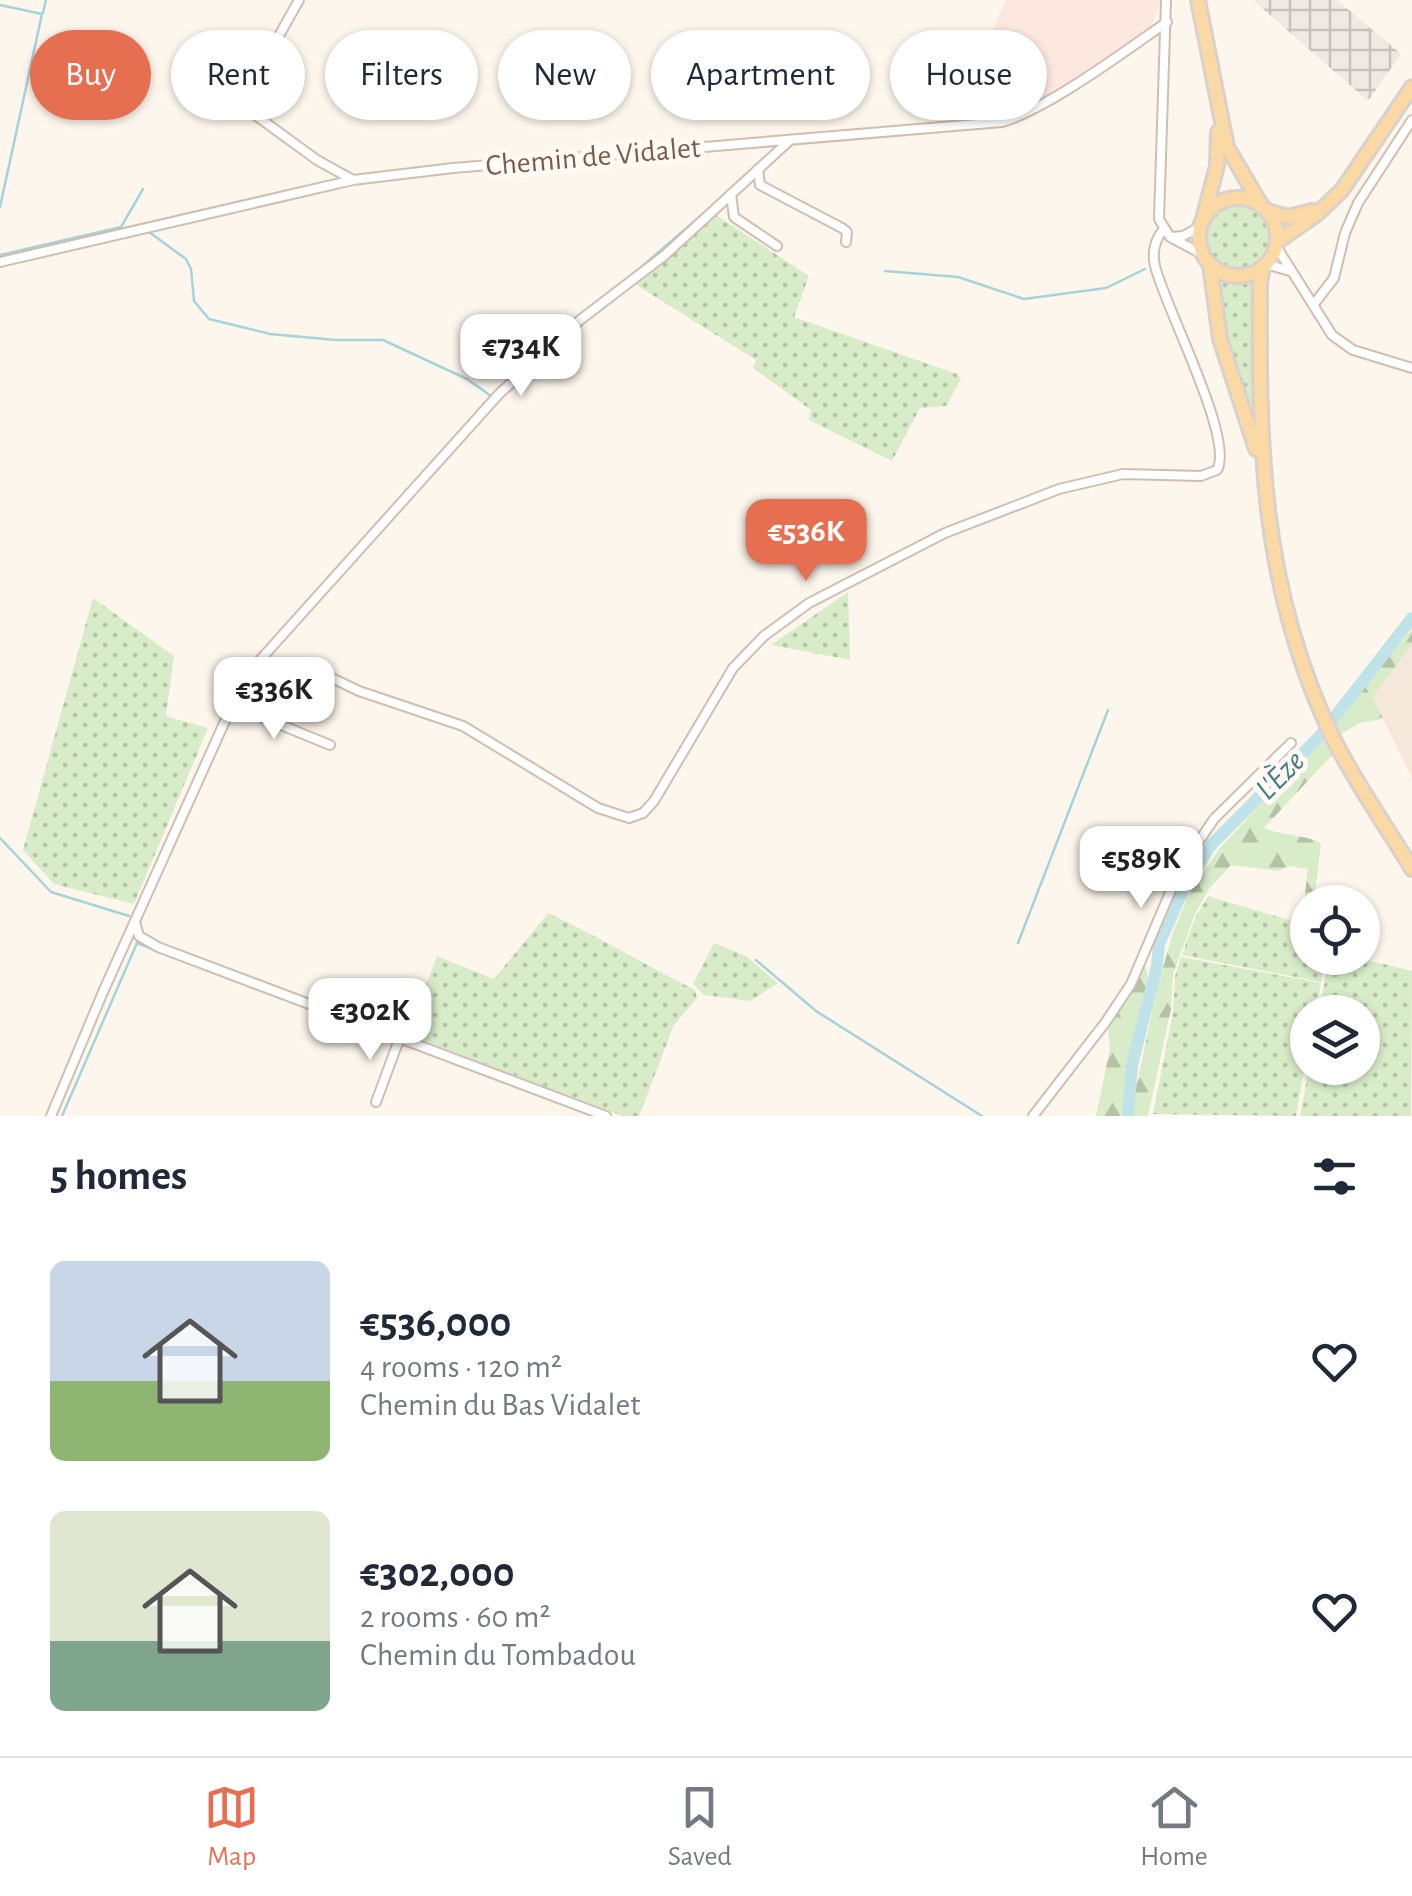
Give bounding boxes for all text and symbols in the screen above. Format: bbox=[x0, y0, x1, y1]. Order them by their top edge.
chip: Buy bbox=[30, 30, 151, 120]
chip: Rent bbox=[171, 30, 305, 120]
chip: Filters bbox=[325, 30, 478, 120]
chip: New bbox=[498, 30, 631, 120]
chip: Apartment bbox=[651, 30, 870, 120]
chip: House bbox=[890, 30, 1047, 120]
street label: Chemin de Vidalet bbox=[484, 133, 702, 181]
pin: €734K bbox=[451, 314, 591, 399]
text: €734K bbox=[482, 330, 560, 362]
pin: €536K bbox=[736, 499, 876, 584]
text: €536K bbox=[768, 515, 844, 547]
pin: €336K bbox=[204, 657, 344, 742]
text: €336K bbox=[236, 673, 312, 705]
water label: L'Èze bbox=[1247, 742, 1311, 806]
pin: €589K bbox=[1071, 826, 1211, 911]
text: €589K bbox=[1102, 842, 1180, 874]
map controls bbox=[1290, 885, 1380, 1085]
button: locate bbox=[1290, 885, 1380, 975]
pin: €302K bbox=[300, 978, 440, 1063]
text: €302K bbox=[330, 994, 410, 1026]
button: layers bbox=[1290, 995, 1380, 1085]
icon: filters bbox=[1307, 1149, 1362, 1204]
text: 5 homes bbox=[50, 1155, 187, 1197]
icon: home bbox=[130, 1301, 250, 1421]
text: €536,000 bbox=[360, 1302, 511, 1344]
icon: heart bbox=[1307, 1334, 1362, 1389]
text: 4 rooms · 120 m² bbox=[360, 1351, 562, 1383]
text: Chemin du Bas Vidalet bbox=[360, 1389, 640, 1421]
icon: home bbox=[130, 1551, 250, 1671]
text: €302,000 bbox=[360, 1552, 515, 1594]
icon: heart bbox=[1307, 1584, 1362, 1639]
text: 2 rooms · 60 m² bbox=[360, 1601, 551, 1633]
text: Chemin du Tombadou bbox=[360, 1639, 636, 1671]
tab: Map bbox=[204, 1780, 259, 1874]
tab: Saved bbox=[668, 1780, 732, 1874]
tab: Home bbox=[1140, 1780, 1208, 1874]

